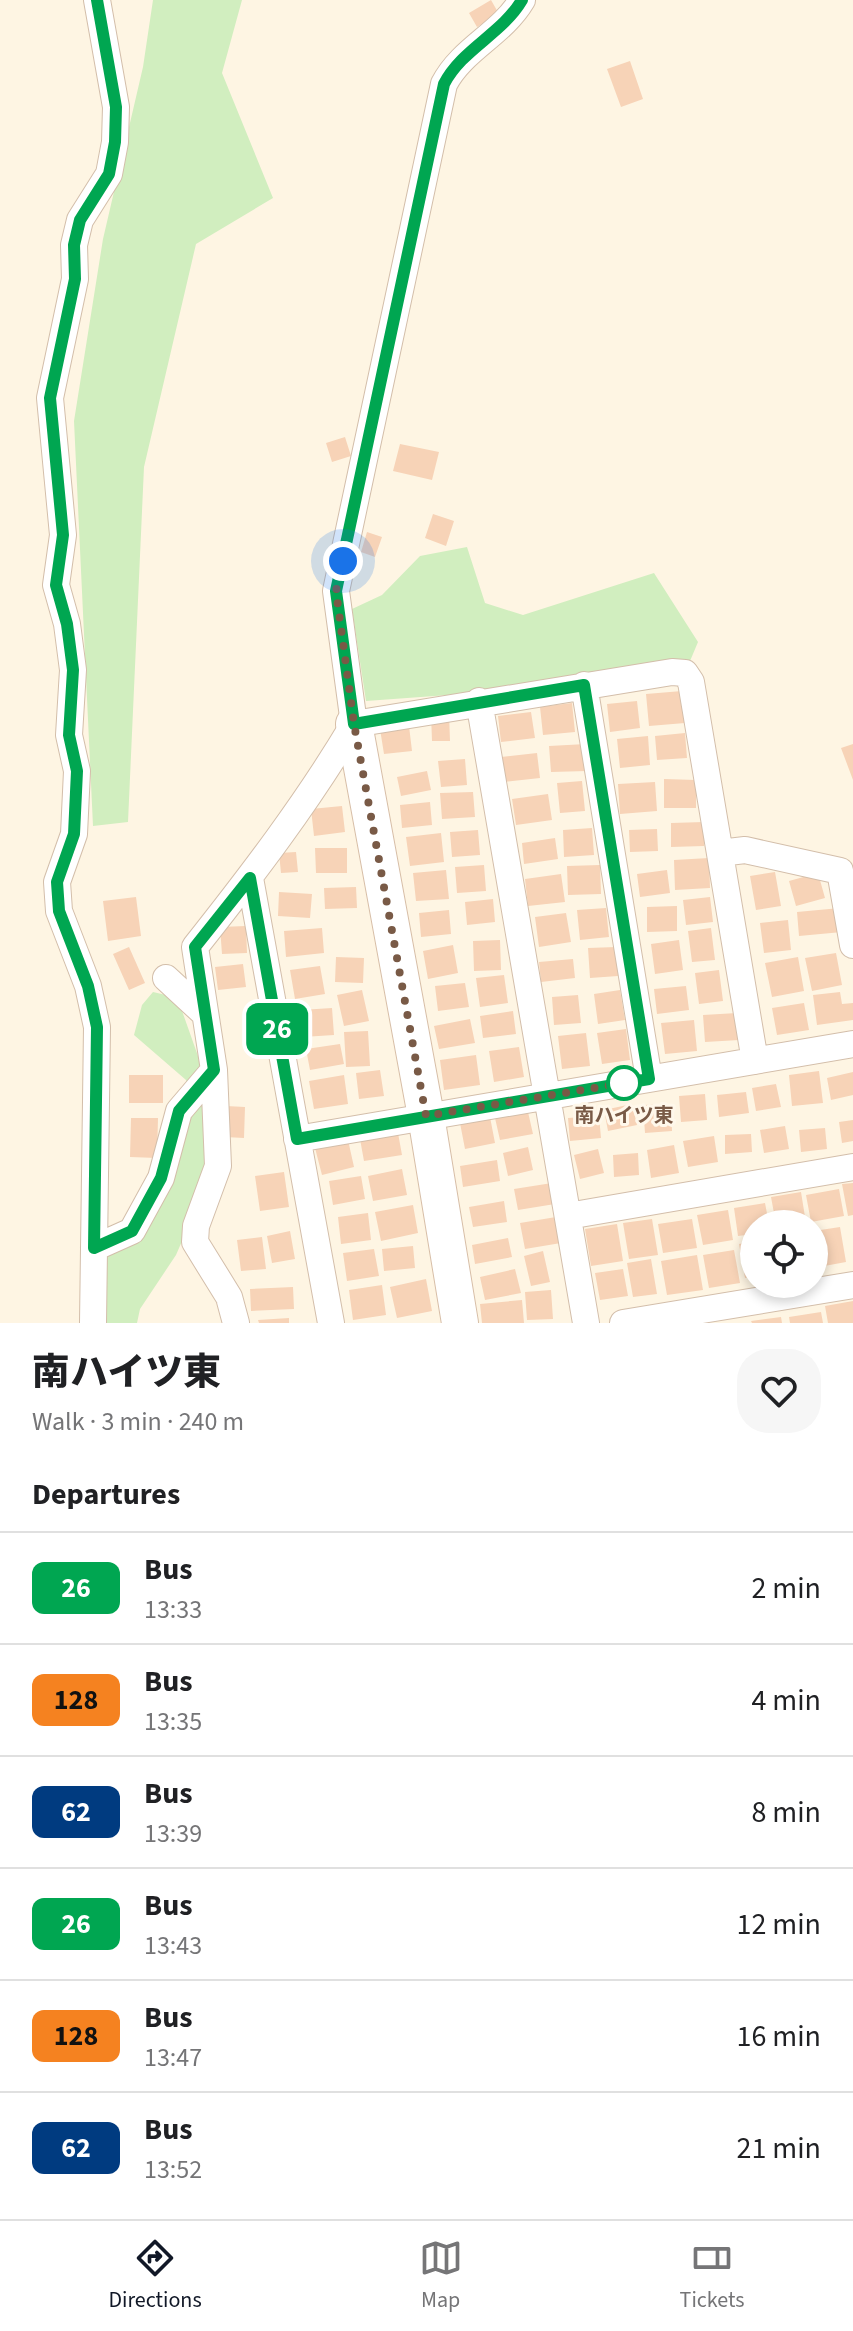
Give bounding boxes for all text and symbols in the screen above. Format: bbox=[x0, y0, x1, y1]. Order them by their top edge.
your location bbox=[323, 541, 363, 581]
line badge: 26 bbox=[241, 1003, 313, 1055]
text: 26 bbox=[262, 1009, 292, 1049]
marker: 南ハイツ東 bbox=[607, 1066, 641, 1100]
place label: 南ハイツ東 bbox=[574, 1102, 674, 1130]
map controls bbox=[740, 1210, 828, 1298]
button: locate bbox=[740, 1210, 828, 1298]
text: 南ハイツ東 bbox=[32, 1346, 221, 1400]
button: heart bbox=[737, 1349, 821, 1433]
text: Walk · 3 min · 240 m bbox=[32, 1403, 244, 1440]
text: Departures bbox=[32, 1473, 180, 1516]
text: Bus bbox=[144, 1548, 192, 1591]
text: 2 min bbox=[751, 1567, 821, 1610]
text: 26 bbox=[61, 1568, 91, 1608]
text: 13:33 bbox=[144, 1591, 202, 1628]
text: Bus bbox=[144, 1660, 192, 1703]
text: 4 min bbox=[751, 1679, 821, 1722]
text: 128 bbox=[54, 1680, 98, 1720]
text: 13:35 bbox=[144, 1703, 202, 1740]
text: Bus bbox=[144, 1772, 192, 1815]
text: 8 min bbox=[751, 1791, 821, 1834]
text: 62 bbox=[61, 1792, 91, 1832]
text: 13:39 bbox=[144, 1815, 202, 1852]
text: Bus bbox=[144, 1884, 192, 1927]
text: 12 min bbox=[737, 1903, 821, 1946]
text: 26 bbox=[61, 1904, 91, 1944]
text: 13:43 bbox=[144, 1927, 202, 1964]
text: Bus bbox=[144, 1996, 192, 2039]
text: 16 min bbox=[737, 2015, 821, 2058]
text: 128 bbox=[54, 2016, 98, 2056]
text: 13:47 bbox=[144, 2039, 202, 2076]
text: Bus bbox=[144, 2108, 192, 2151]
text: 21 min bbox=[737, 2127, 821, 2170]
text: 62 bbox=[61, 2128, 91, 2168]
text: 13:52 bbox=[144, 2151, 202, 2188]
tab: Directions bbox=[109, 2236, 202, 2316]
tab: Map bbox=[419, 2236, 463, 2316]
tab: Tickets bbox=[680, 2236, 744, 2316]

